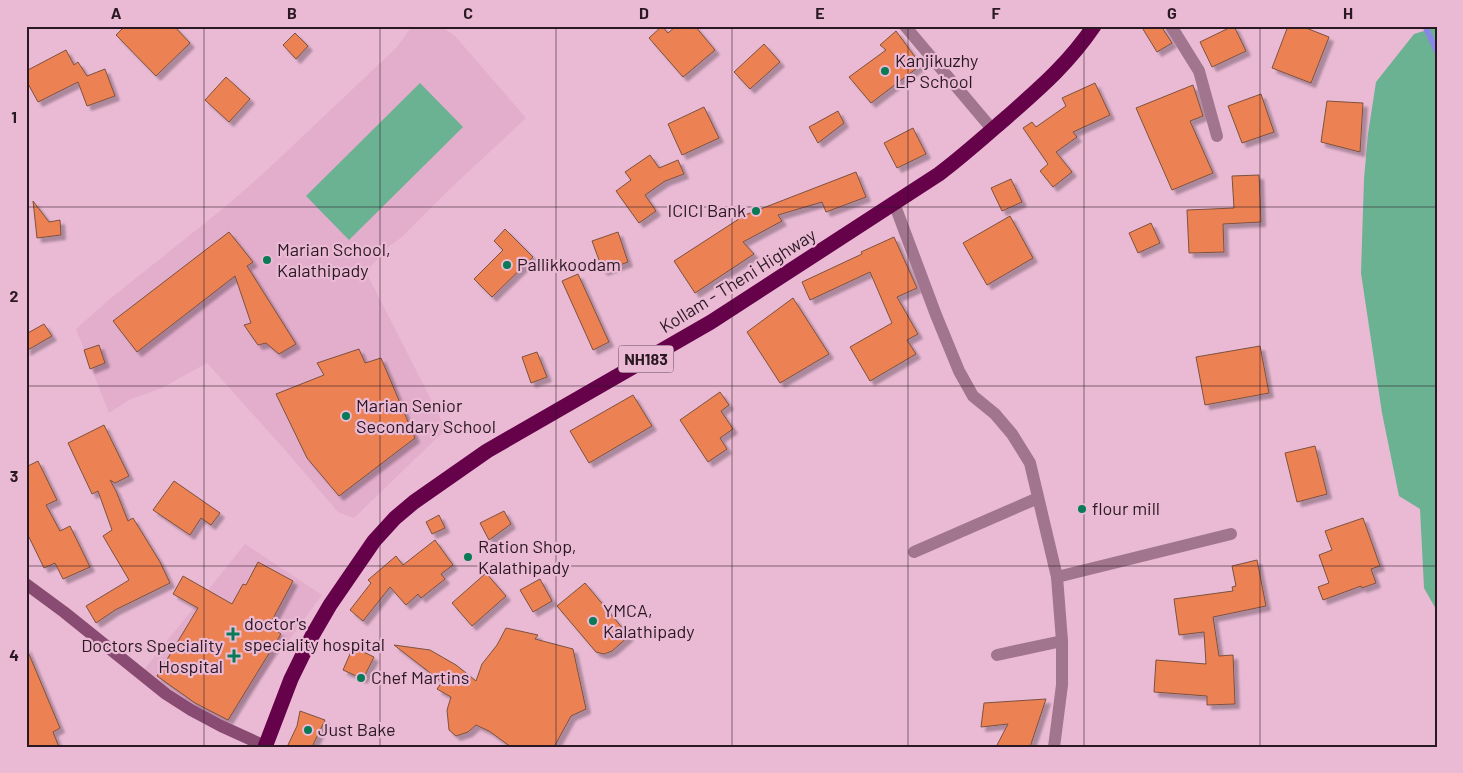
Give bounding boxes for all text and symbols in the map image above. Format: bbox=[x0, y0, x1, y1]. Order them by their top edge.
text: A bbox=[111, 3, 122, 22]
text: B bbox=[287, 3, 297, 22]
text: C bbox=[463, 3, 473, 22]
text: D bbox=[639, 3, 649, 22]
text: E bbox=[815, 3, 825, 22]
text: F bbox=[992, 3, 1001, 22]
text: G bbox=[1167, 3, 1177, 22]
text: H bbox=[1343, 3, 1353, 22]
place label: Kanjikuzhy LP School bbox=[895, 49, 978, 92]
marker: Kanjikuzhy LP School bbox=[879, 65, 891, 77]
text: 1 bbox=[11, 107, 17, 126]
place label: ICICI Bank bbox=[667, 199, 746, 221]
marker: ICICI Bank bbox=[750, 205, 762, 217]
street label: Kollam - Theni Highway bbox=[655, 223, 820, 337]
place label: Marian School, Kalathipady bbox=[277, 238, 391, 281]
place label: Pallikkoodam bbox=[517, 253, 621, 275]
marker: Marian School, Kalathipady bbox=[261, 254, 273, 266]
marker: Pallikkoodam bbox=[501, 259, 513, 271]
text: 2 bbox=[10, 286, 19, 305]
road number: NH183 bbox=[618, 346, 674, 372]
place label: Marian Senior Secondary School bbox=[356, 394, 496, 437]
marker: Marian Senior Secondary School bbox=[340, 410, 352, 422]
text: 3 bbox=[10, 466, 18, 485]
place label: flour mill bbox=[1092, 497, 1160, 519]
marker: flour mill bbox=[1076, 503, 1088, 515]
place label: Ration Shop, Kalathipady bbox=[478, 535, 577, 578]
marker: Ration Shop, Kalathipady bbox=[462, 551, 474, 563]
place label: YMCA, Kalathipady bbox=[603, 599, 695, 642]
place label: doctor's speciality hospital bbox=[244, 612, 385, 655]
marker: YMCA, Kalathipady bbox=[587, 615, 599, 627]
marker: doctor's speciality hospital bbox=[226, 627, 240, 641]
place label: Doctors Speciality Hospital bbox=[81, 634, 223, 677]
text: 4 bbox=[9, 645, 19, 664]
marker: Doctors Speciality Hospital bbox=[227, 649, 241, 663]
place label: Chef Martins bbox=[371, 666, 469, 688]
marker: Chef Martins bbox=[355, 672, 367, 684]
place label: Just Bake bbox=[318, 718, 395, 740]
marker: Just Bake bbox=[302, 724, 314, 736]

